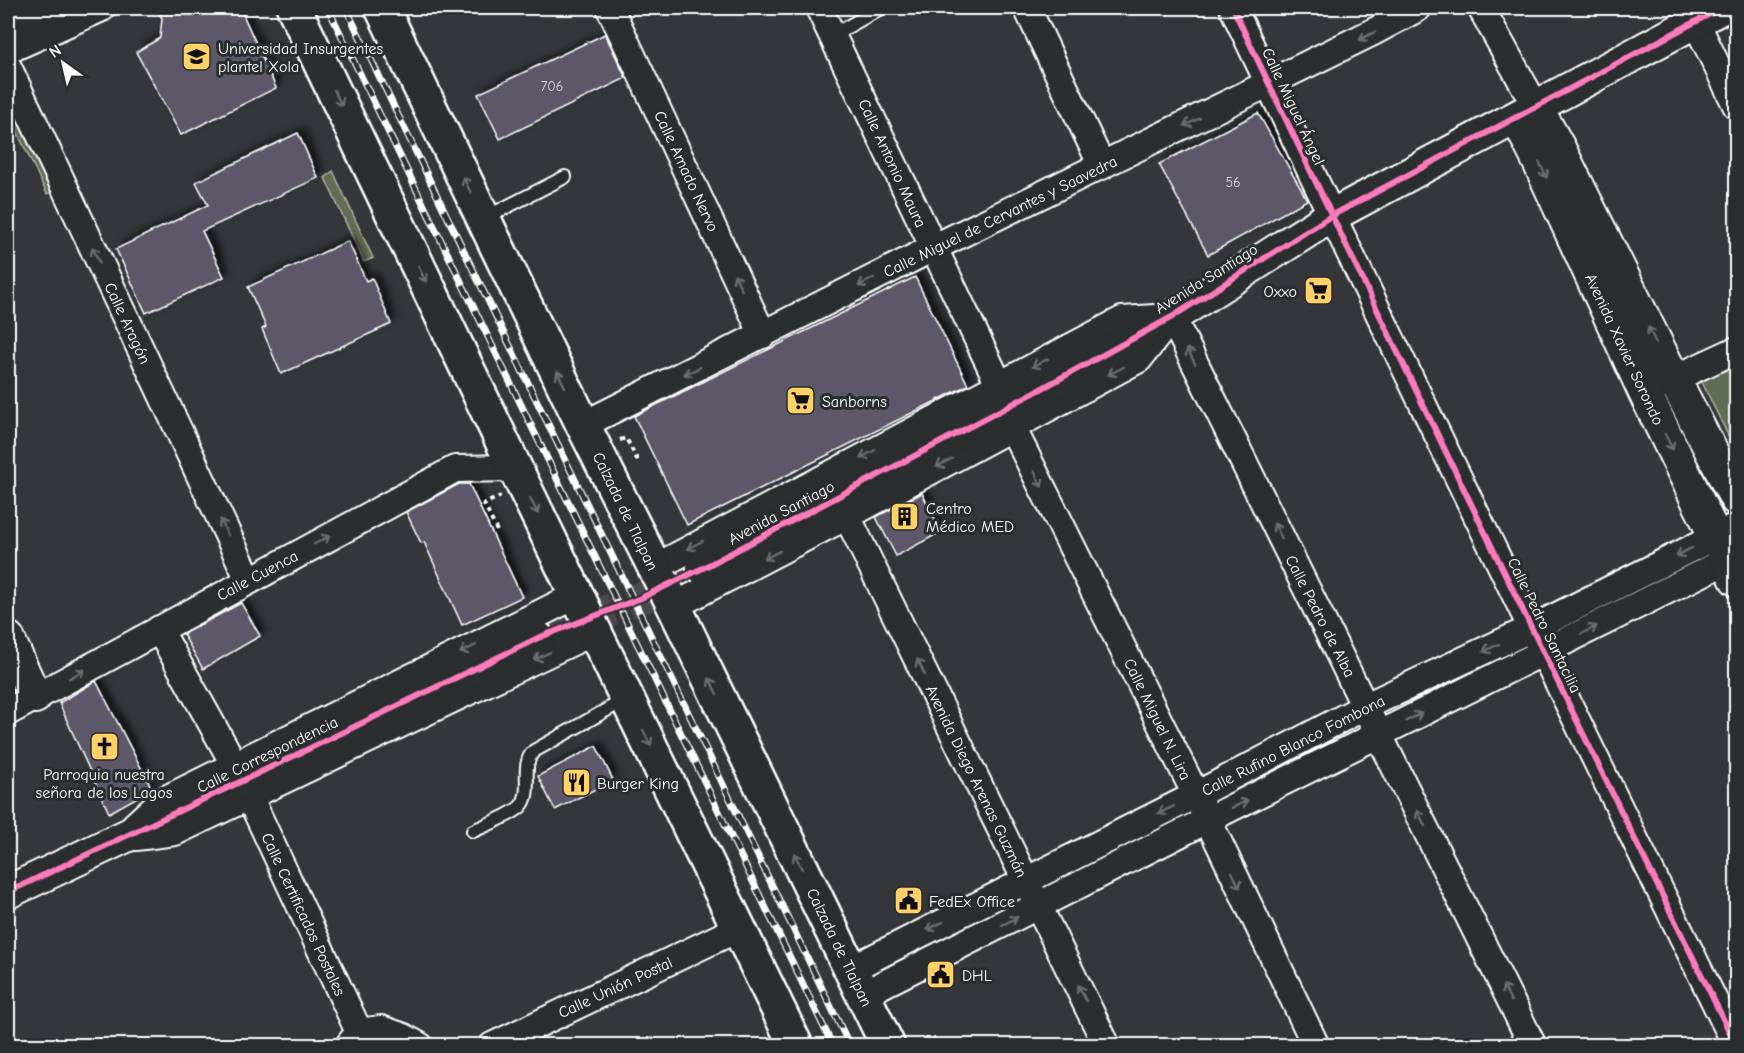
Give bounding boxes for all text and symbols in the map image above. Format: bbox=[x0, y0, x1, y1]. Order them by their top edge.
one-way arrow bbox=[1358, 30, 1376, 42]
north arrow bbox=[33, 33, 93, 93]
place label: Universidad Insurgentes plantel Xola bbox=[218, 40, 383, 76]
text: N bbox=[46, 41, 65, 62]
school or university icon: Universidad Insurgentes plantel Xola bbox=[181, 41, 213, 73]
street label: Calle Miguel Ángel bbox=[1258, 45, 1329, 168]
house number: 706 bbox=[541, 78, 563, 95]
one-way arrow bbox=[332, 89, 344, 107]
street label: Calle Antonio Maura bbox=[854, 96, 930, 230]
street label: Calle Amado Nervo bbox=[650, 108, 722, 235]
one-way arrow bbox=[1183, 117, 1201, 128]
street label: Calle Miguel de Cervantes y Saavedra bbox=[881, 152, 1120, 281]
one-way arrow bbox=[1537, 161, 1549, 179]
house number: 56 bbox=[1225, 174, 1241, 191]
one-way arrow bbox=[461, 176, 473, 194]
street label: Avenida Santiago bbox=[1152, 240, 1261, 318]
one-way arrow bbox=[90, 247, 102, 265]
one-way arrow bbox=[417, 265, 429, 283]
street label: Avenida Xavier Sorondo bbox=[1581, 271, 1667, 428]
one-way arrow bbox=[732, 274, 744, 292]
supermarket icon: Oxxo bbox=[1302, 275, 1334, 307]
one-way arrow bbox=[858, 277, 876, 289]
street label: Calle Aragón bbox=[100, 280, 154, 367]
place label: Oxxo bbox=[1263, 283, 1297, 301]
one-way arrow bbox=[1646, 326, 1657, 344]
one-way arrow bbox=[1184, 348, 1196, 366]
one-way arrow bbox=[1031, 357, 1049, 369]
one-way arrow bbox=[684, 365, 702, 377]
one-way arrow bbox=[1108, 366, 1126, 377]
one-way arrow bbox=[554, 371, 566, 389]
supermarket icon: Sanborns bbox=[785, 385, 817, 417]
place label: Sanborns bbox=[822, 393, 887, 411]
one-way arrow bbox=[1664, 433, 1675, 451]
street label: Calzada de Tlalpan bbox=[589, 449, 662, 574]
one-way arrow bbox=[859, 449, 877, 460]
one-way arrow bbox=[936, 458, 954, 469]
one-way arrow bbox=[1033, 470, 1045, 488]
street label: Avenida Santiago bbox=[725, 477, 838, 548]
one-way arrow bbox=[529, 497, 540, 515]
place label: Centro Médico MED bbox=[926, 500, 1014, 536]
building icon: Centro Médico MED bbox=[889, 501, 921, 533]
one-way arrow bbox=[218, 518, 230, 536]
one-way arrow bbox=[1272, 522, 1283, 540]
one-way arrow bbox=[313, 534, 330, 546]
one-way arrow bbox=[687, 540, 705, 551]
street label: Calle Cuenca bbox=[214, 547, 301, 605]
one-way arrow bbox=[1676, 547, 1694, 559]
one-way arrow bbox=[764, 550, 782, 561]
street label: Calle Pedro de Alba bbox=[1282, 552, 1359, 680]
street label: Calle Pedro Santacilia bbox=[1504, 555, 1585, 696]
one-way arrow bbox=[1579, 624, 1597, 635]
one-way arrow bbox=[460, 643, 477, 655]
one-way arrow bbox=[1482, 643, 1500, 654]
one-way arrow bbox=[533, 651, 551, 662]
street label: Calle Miguel N. Lira bbox=[1120, 656, 1194, 783]
one-way arrow bbox=[915, 659, 927, 677]
one-way arrow bbox=[68, 668, 85, 680]
one-way arrow bbox=[706, 677, 718, 695]
street label: Avenida Diego Arenas Guzmán bbox=[922, 682, 1031, 880]
street label: Calle Rufino Blanco Fombona bbox=[1199, 692, 1388, 800]
one-way arrow bbox=[1405, 711, 1423, 723]
street label: Calle Correspondencia bbox=[194, 713, 341, 797]
one-way arrow bbox=[641, 729, 653, 747]
church icon: Parroquia nuestra señora de los Lagos bbox=[88, 730, 120, 762]
place label: Parroquia nuestra señora de los Lagos bbox=[36, 766, 173, 802]
restaurant icon: Burger King bbox=[560, 767, 592, 799]
place label: Burger King bbox=[597, 775, 679, 793]
one-way arrow bbox=[1230, 798, 1248, 809]
one-way arrow bbox=[1157, 805, 1175, 817]
one-way arrow bbox=[1415, 810, 1427, 827]
street label: Calle Certificados Postales bbox=[257, 830, 349, 999]
one-way arrow bbox=[792, 852, 804, 870]
one-way arrow bbox=[1230, 871, 1242, 889]
street label: Calzada de Tlalpan bbox=[803, 885, 876, 1010]
public building icon: FedEx Office bbox=[892, 885, 924, 917]
place label: FedEx Office bbox=[929, 893, 1015, 911]
one-way arrow bbox=[1000, 915, 1018, 926]
one-way arrow bbox=[927, 920, 945, 932]
street label: Calle Unión Postal bbox=[556, 954, 675, 1022]
public building icon: DHL bbox=[925, 959, 957, 991]
place label: DHL bbox=[962, 967, 992, 985]
one-way arrow bbox=[1075, 984, 1087, 1002]
one-way arrow bbox=[1501, 985, 1513, 1002]

